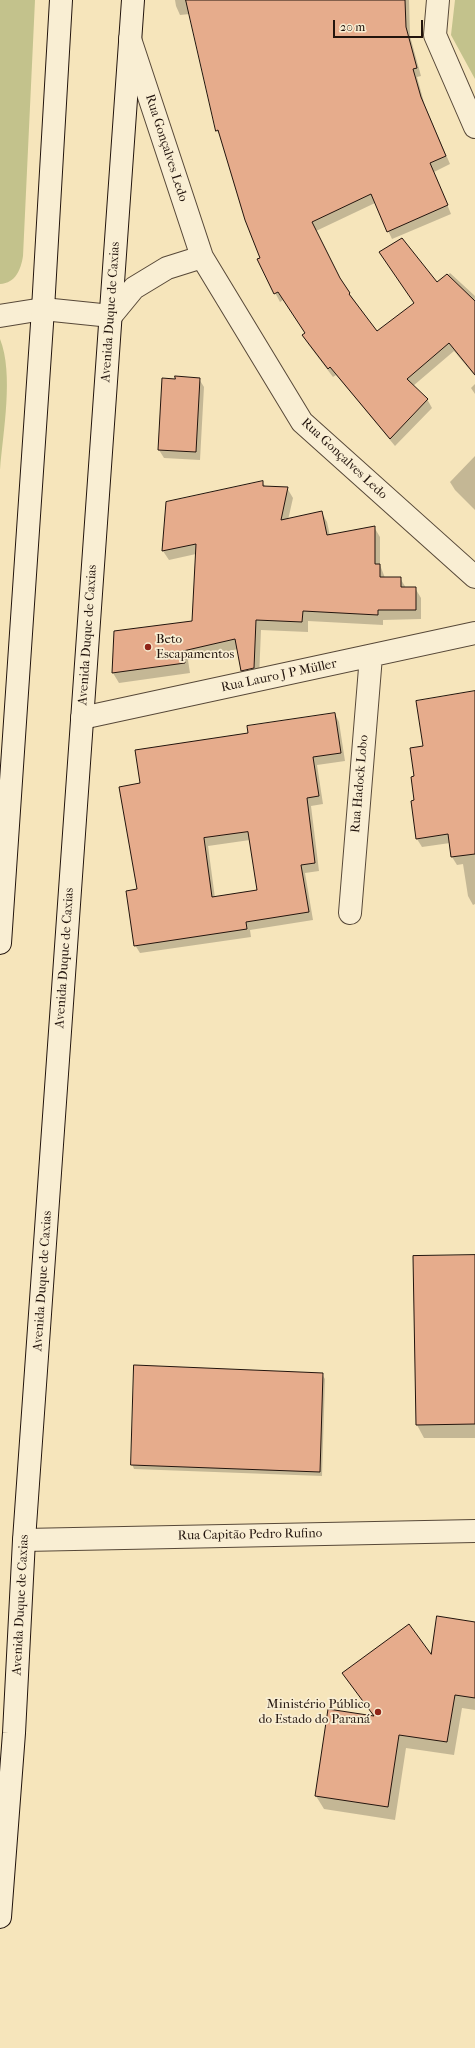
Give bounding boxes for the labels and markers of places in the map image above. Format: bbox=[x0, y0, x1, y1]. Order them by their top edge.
place label: Beto Escapamentos bbox=[156, 632, 234, 663]
marker: Beto Escapamentos bbox=[143, 642, 153, 652]
place label: Ministério Público do Estado do Paraná bbox=[258, 1697, 370, 1728]
marker: Ministério Público do Estado do Paraná bbox=[373, 1707, 383, 1717]

